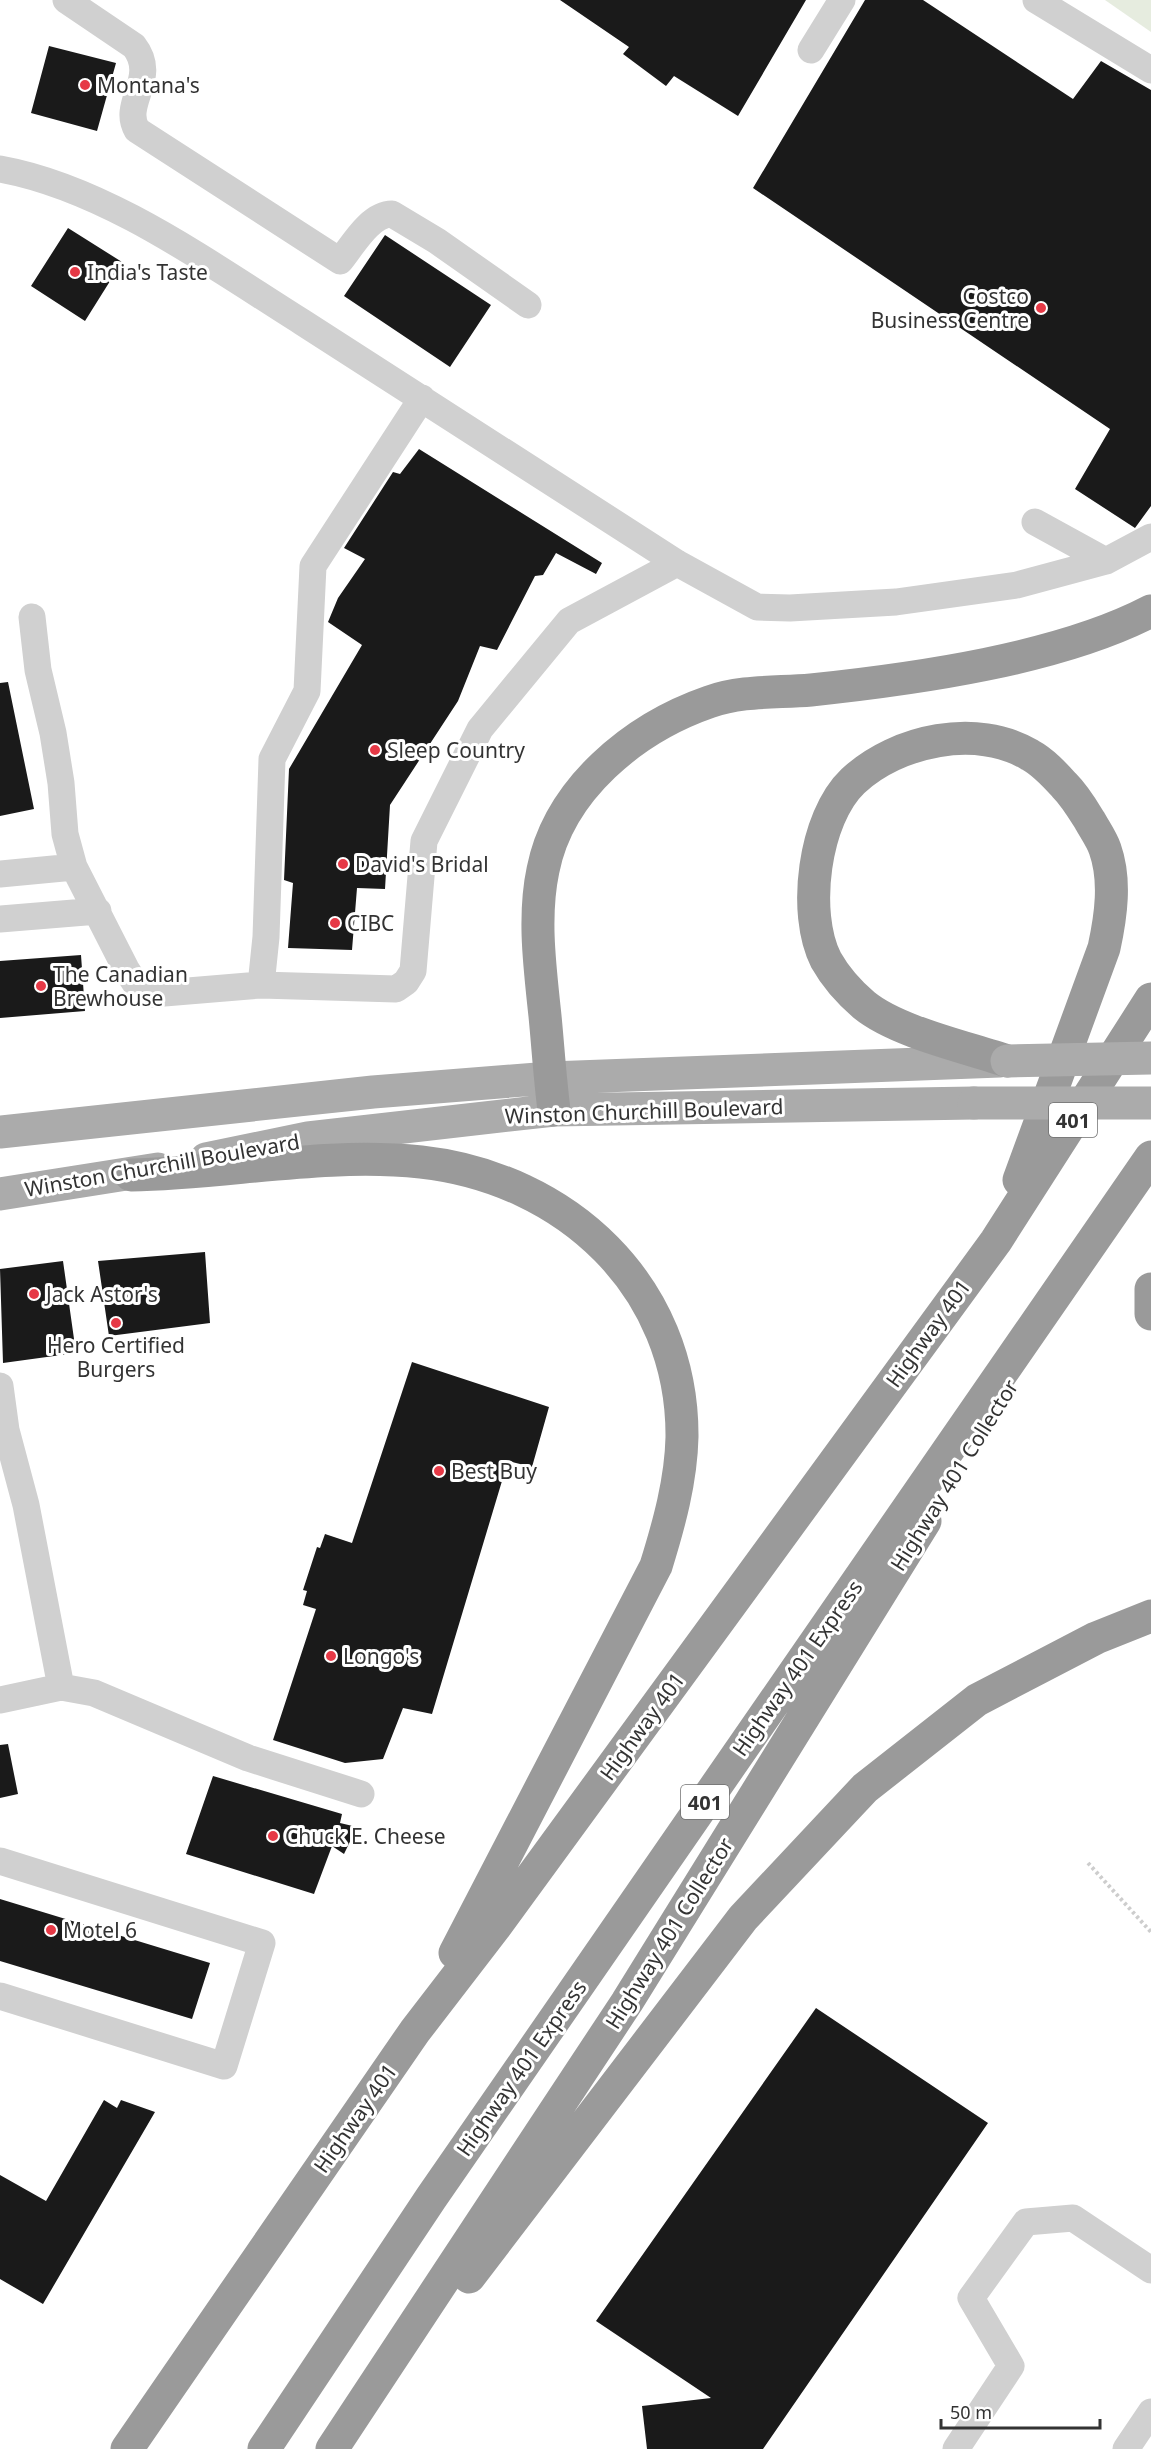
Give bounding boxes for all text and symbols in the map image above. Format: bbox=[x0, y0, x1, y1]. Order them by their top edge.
place label: Montana's bbox=[97, 71, 200, 99]
marker: Montana's bbox=[78, 78, 92, 92]
place label: India's Taste bbox=[87, 258, 208, 286]
marker: India's Taste bbox=[68, 265, 82, 279]
place label: Costco Business Centre bbox=[871, 282, 1029, 334]
marker: Costco Business Centre bbox=[1034, 301, 1048, 315]
place label: Sleep Country bbox=[387, 736, 525, 764]
marker: Sleep Country bbox=[368, 743, 382, 757]
place label: David's Bridal bbox=[355, 850, 489, 878]
marker: David's Bridal bbox=[336, 857, 350, 871]
place label: CIBC bbox=[347, 909, 394, 937]
marker: CIBC bbox=[328, 916, 342, 930]
place label: The Canadian Brewhouse bbox=[53, 960, 188, 1012]
marker: The Canadian Brewhouse bbox=[34, 979, 48, 993]
street label: Winston Churchill Boulevard bbox=[504, 1092, 784, 1130]
road number: 401 bbox=[1049, 1103, 1097, 1137]
street label: Winston Churchill Boulevard bbox=[22, 1127, 302, 1203]
street label: Highway 401 bbox=[879, 1273, 977, 1393]
place label: Jack Astor's bbox=[44, 1280, 158, 1308]
marker: Jack Astor's bbox=[27, 1287, 41, 1301]
marker: Hero Certified Burgers bbox=[109, 1316, 123, 1330]
place label: Hero Certified Burgers bbox=[47, 1331, 185, 1383]
street label: Highway 401 Collector bbox=[884, 1374, 1024, 1576]
place label: Best Buy bbox=[451, 1457, 537, 1485]
marker: Best Buy bbox=[432, 1464, 446, 1478]
street label: Highway 401 Express bbox=[726, 1574, 868, 1762]
place label: Longo's bbox=[343, 1642, 419, 1670]
marker: Longo's bbox=[324, 1649, 338, 1663]
street label: Highway 401 bbox=[593, 1666, 691, 1786]
road number: 401 bbox=[681, 1785, 729, 1819]
place label: Chuck E. Cheese bbox=[285, 1822, 446, 1850]
marker: Chuck E. Cheese bbox=[266, 1829, 280, 1843]
street label: Highway 401 Collector bbox=[599, 1832, 739, 2034]
place label: Motel 6 bbox=[63, 1916, 137, 1944]
marker: Motel 6 bbox=[44, 1923, 58, 1937]
street label: Highway 401 Express bbox=[450, 1974, 592, 2162]
street label: Highway 401 bbox=[307, 2058, 403, 2178]
scale bar bbox=[941, 2392, 1100, 2430]
text: 50 m bbox=[950, 2400, 992, 2424]

